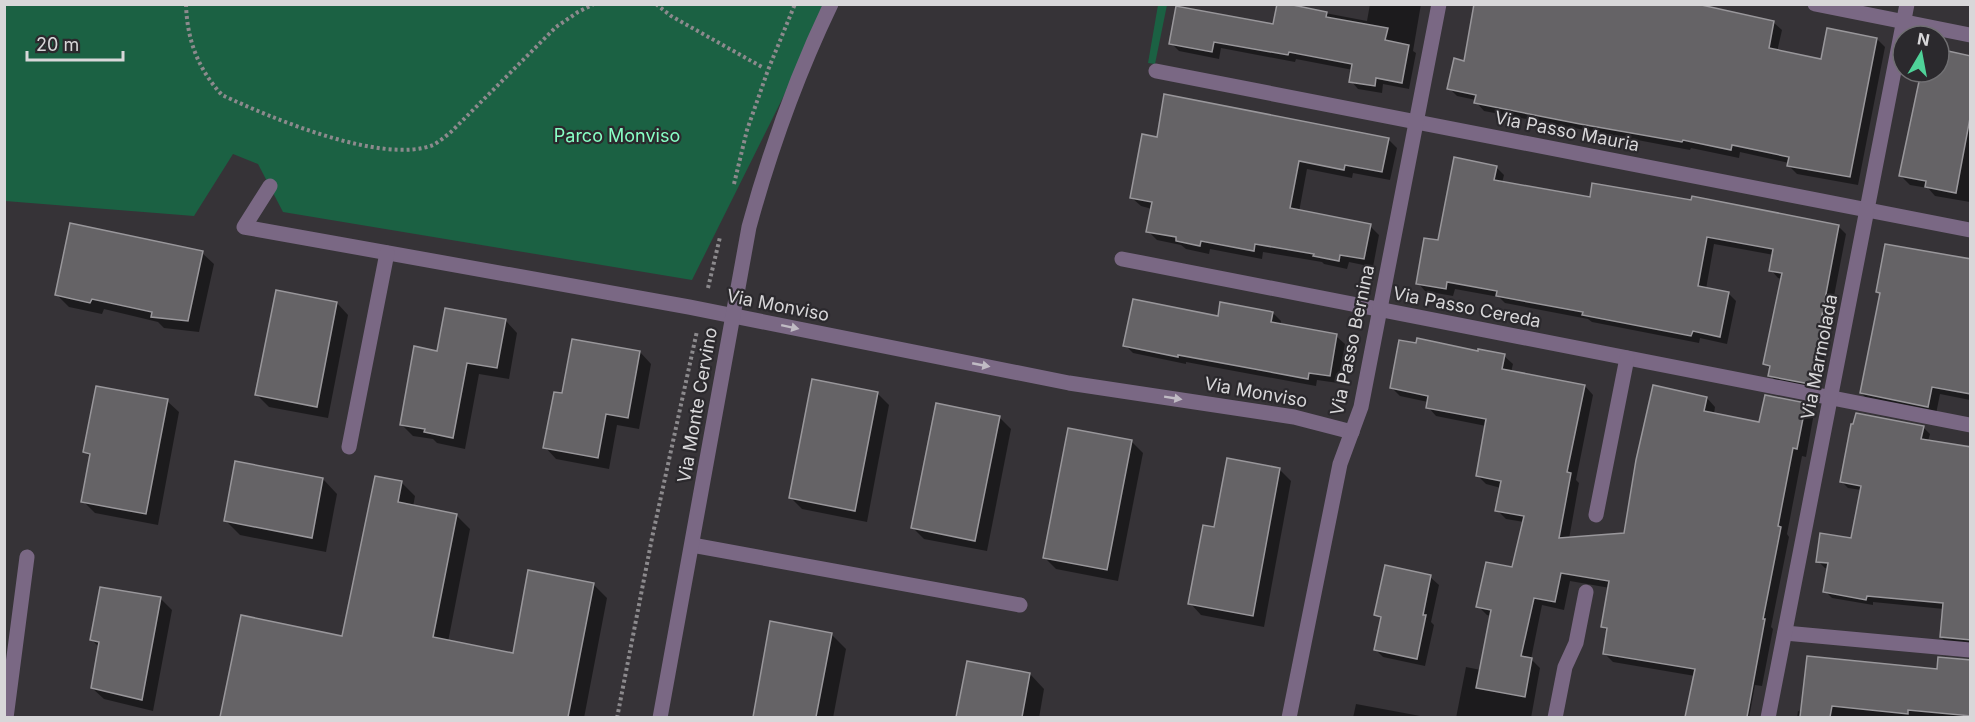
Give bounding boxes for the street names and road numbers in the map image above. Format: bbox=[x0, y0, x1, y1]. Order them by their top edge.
street label: Via Passo Mauria bbox=[1493, 107, 1641, 155]
street label: Via Passo Bernina bbox=[1326, 263, 1378, 417]
street label: Via Passo Cereda bbox=[1391, 282, 1543, 332]
street label: Via Monviso bbox=[725, 285, 831, 325]
street label: Via Marmolada bbox=[1797, 292, 1841, 422]
street label: Via Monte Cervino bbox=[673, 326, 721, 484]
street label: Via Monviso bbox=[1203, 373, 1309, 411]

